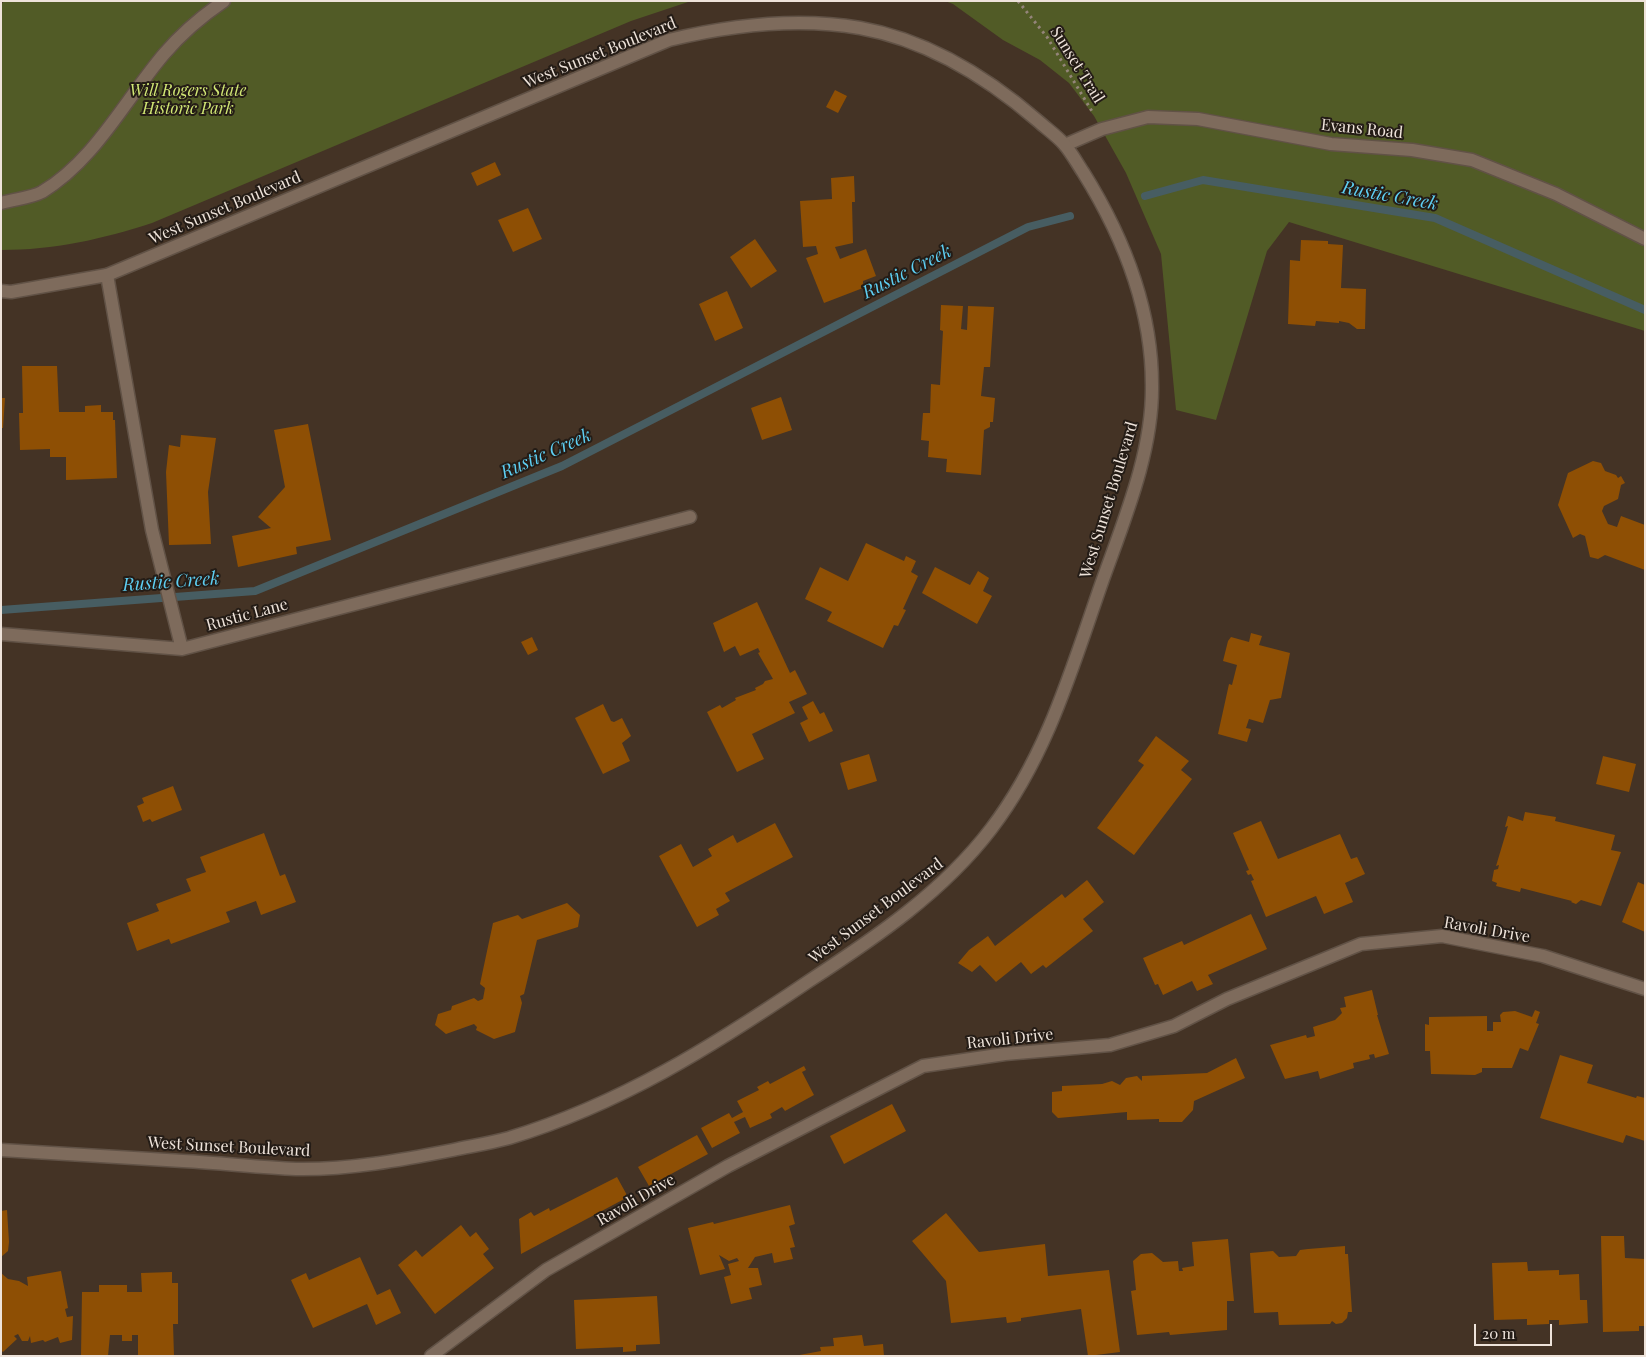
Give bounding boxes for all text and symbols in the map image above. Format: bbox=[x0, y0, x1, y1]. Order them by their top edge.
street label: West Sunset Boulevard bbox=[521, 14, 679, 92]
street label: Sunset Trail bbox=[1046, 23, 1108, 107]
park label: Will Rogers State Historic Park bbox=[130, 81, 246, 119]
street label: Evans Road bbox=[1320, 115, 1404, 143]
street label: West Sunset Boulevard bbox=[146, 167, 304, 249]
water label: Rustic Creek bbox=[1340, 177, 1440, 215]
water label: Rustic Creek bbox=[859, 240, 955, 304]
street label: West Sunset Boulevard bbox=[1076, 419, 1142, 581]
water label: Rustic Creek bbox=[497, 424, 595, 484]
water label: Rustic Creek bbox=[122, 568, 220, 596]
street label: Rustic Lane bbox=[204, 595, 290, 635]
street label: West Sunset Boulevard bbox=[805, 854, 947, 968]
street label: Ravoli Drive bbox=[1443, 913, 1531, 947]
street label: Ravoli Drive bbox=[966, 1025, 1054, 1053]
street label: West Sunset Boulevard bbox=[147, 1133, 311, 1161]
street label: Ravoli Drive bbox=[594, 1170, 678, 1230]
scale bar bbox=[1476, 1314, 1554, 1346]
text: 20 m bbox=[1482, 1323, 1515, 1343]

